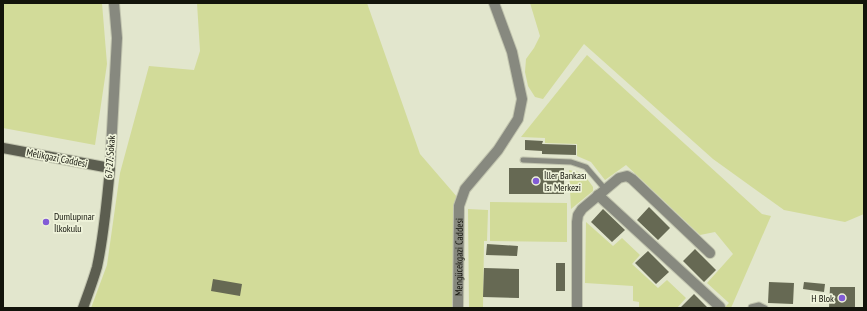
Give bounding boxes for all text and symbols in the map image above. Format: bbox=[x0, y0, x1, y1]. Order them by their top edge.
street label: 67-27. Sokak bbox=[102, 135, 118, 179]
street label: Melikgazi Caddesi bbox=[25, 146, 89, 170]
place label: İller Bankası Isı Merkezi bbox=[544, 169, 587, 194]
marker: İller Bankası Isı Merkezi bbox=[531, 176, 541, 186]
place label: Dumlupınar İlkokulu bbox=[54, 210, 95, 235]
marker: Dumlupınar İlkokulu bbox=[41, 217, 51, 227]
street label: Mengücekgazi Caddesi bbox=[452, 218, 465, 296]
place label: H Blok bbox=[811, 292, 834, 305]
marker: H Blok bbox=[837, 293, 847, 303]

